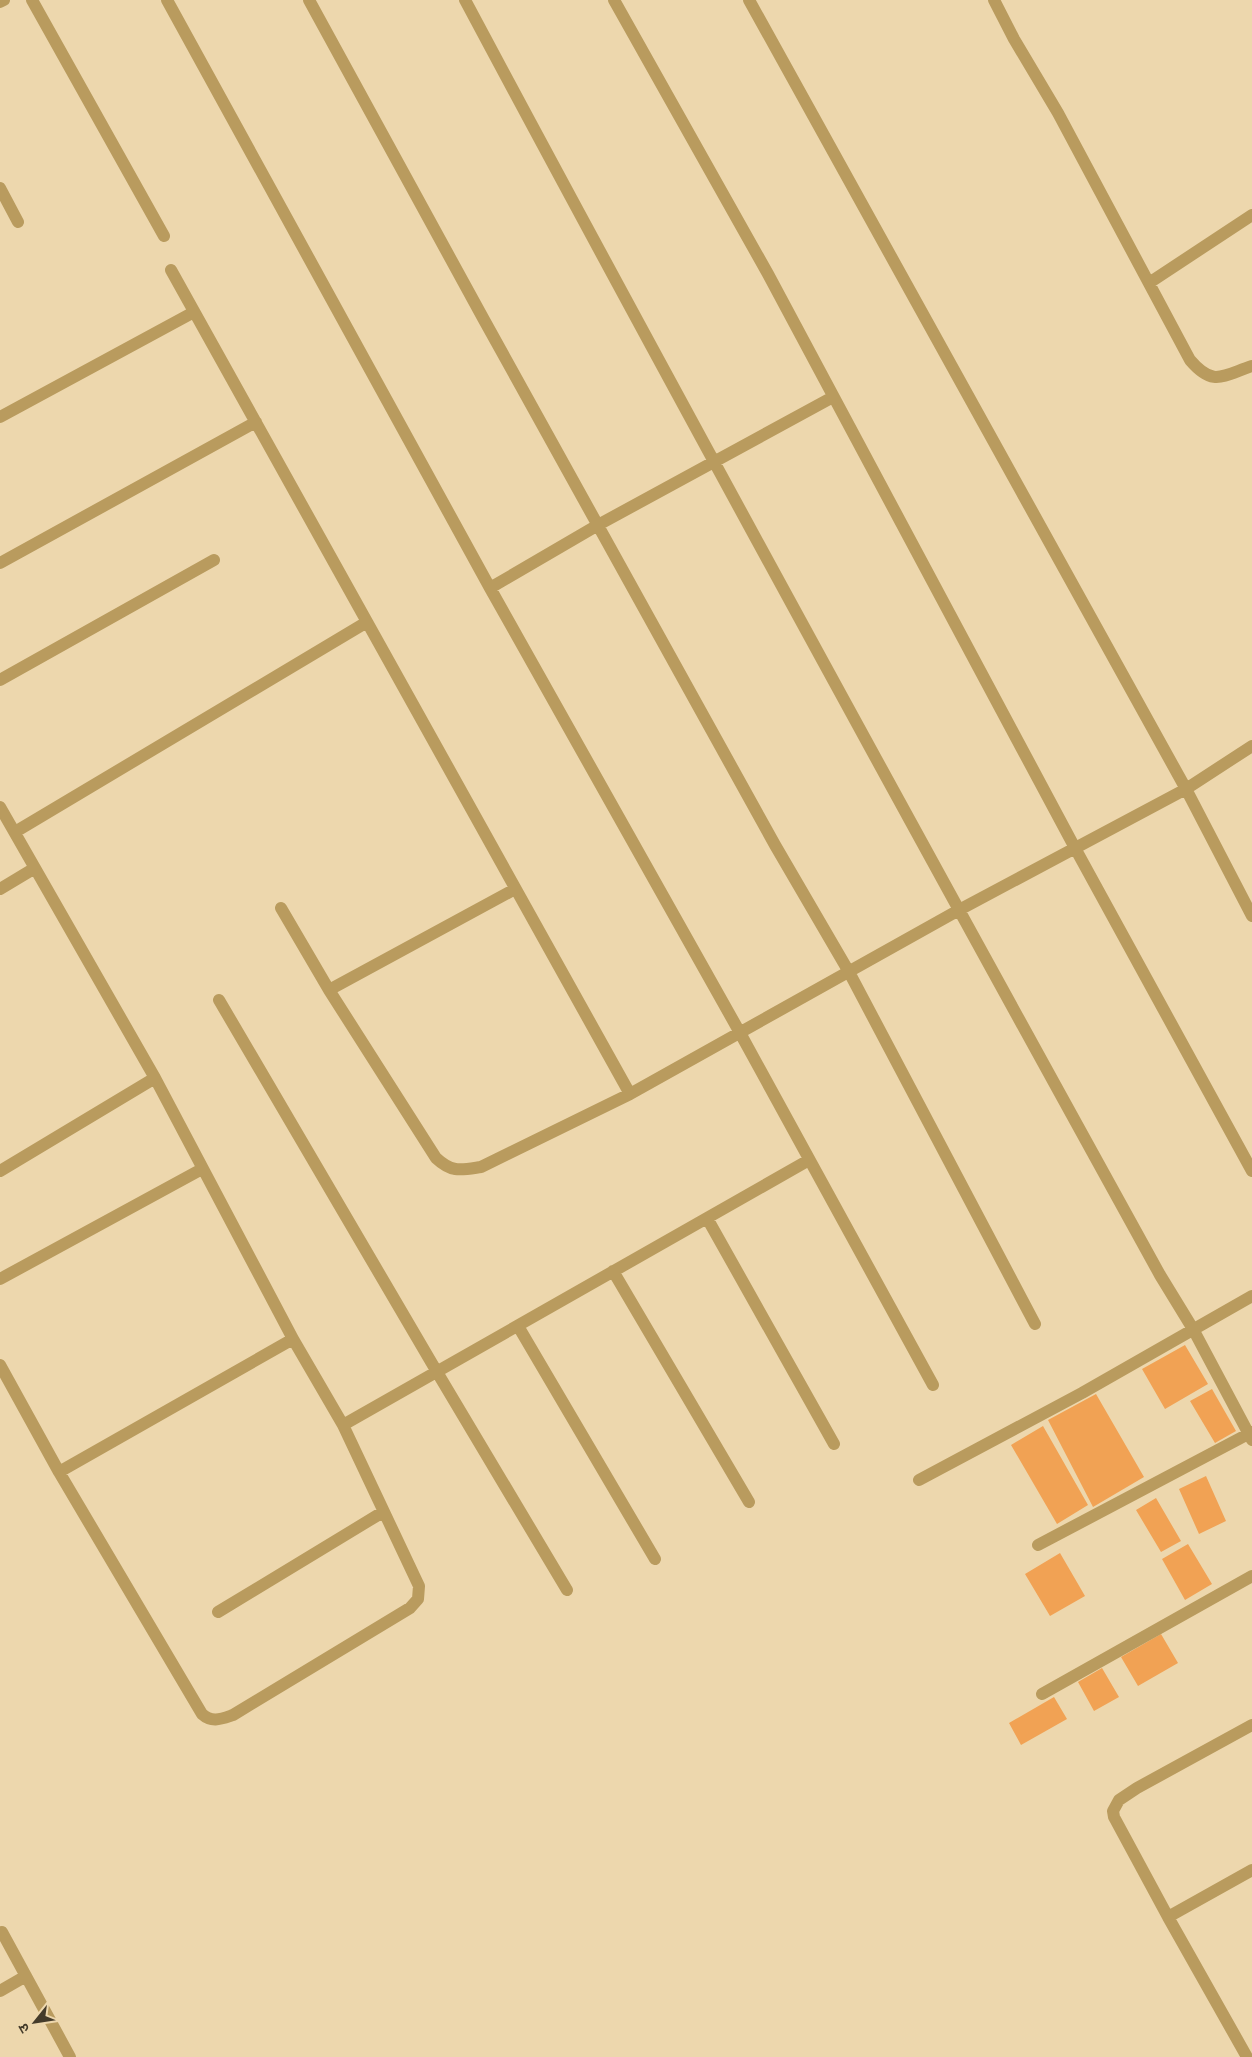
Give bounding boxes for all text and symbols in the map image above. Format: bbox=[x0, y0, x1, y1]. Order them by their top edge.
north arrow bbox=[10, 1997, 60, 2047]
text: उ bbox=[13, 2020, 34, 2037]

